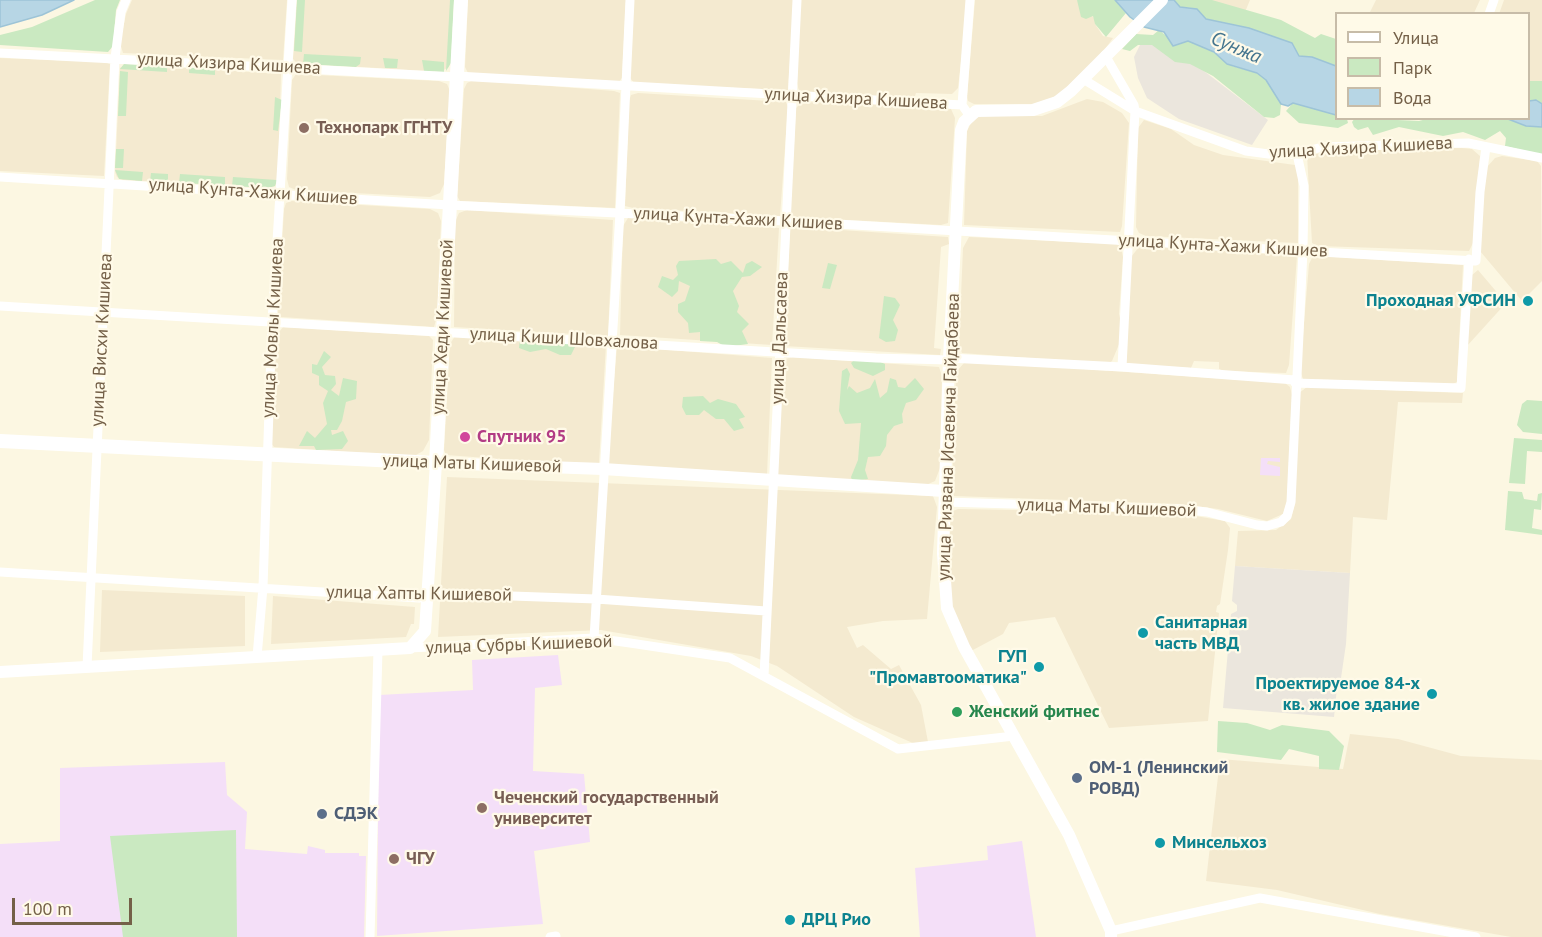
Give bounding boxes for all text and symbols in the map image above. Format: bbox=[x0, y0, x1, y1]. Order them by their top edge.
legend bbox=[1335, 12, 1530, 120]
text: Улица bbox=[1393, 26, 1439, 49]
water label: Сунжа bbox=[1207, 27, 1265, 69]
street label: улица Хизира Кишиева bbox=[137, 48, 321, 80]
text: Парк bbox=[1393, 56, 1432, 79]
street label: улица Хизира Кишиева bbox=[764, 83, 948, 115]
text: Вода bbox=[1393, 86, 1432, 109]
place label: Технопарк ГГНТУ bbox=[316, 117, 452, 139]
marker: Технопарк ГГНТУ bbox=[297, 121, 311, 135]
street label: улица Хизира Кишиева bbox=[1269, 132, 1453, 164]
street label: улица Кунта-Хажи Кишиев bbox=[148, 174, 358, 210]
street label: улица Кунта-Хажи Кишиев bbox=[633, 203, 843, 235]
street label: улица Кунта-Хажи Кишиев bbox=[1118, 230, 1328, 262]
street label: улица Мовлы Кишиева bbox=[258, 237, 288, 419]
street label: улица Хеди Кишиевой bbox=[428, 239, 458, 415]
street label: улица Висхи Кишиева bbox=[87, 253, 117, 427]
street label: улица Дальсаева bbox=[767, 271, 793, 405]
place label: Проходная УФСИН bbox=[1366, 290, 1516, 312]
street label: улица Ризвана Исаевича Гайдабаева bbox=[933, 293, 965, 581]
marker: Проходная УФСИН bbox=[1521, 294, 1535, 308]
street label: улица Киши Шовхалова bbox=[469, 323, 659, 355]
place label: Спутник 95 bbox=[477, 426, 566, 448]
marker: Спутник 95 bbox=[458, 430, 472, 444]
street label: улица Маты Кишиевой bbox=[382, 450, 562, 478]
street label: улица Маты Кишиевой bbox=[1017, 494, 1197, 522]
street label: улица Хапты Кишиевой bbox=[326, 582, 512, 606]
place label: Санитарная часть МВД bbox=[1155, 612, 1247, 654]
marker: Санитарная часть МВД bbox=[1136, 626, 1150, 640]
street label: улица Субры Кишиевой bbox=[425, 631, 613, 659]
place label: ГУП "Промавтооматика" bbox=[869, 646, 1027, 688]
marker: ГУП "Промавтооматика" bbox=[1032, 660, 1046, 674]
place label: Проектируемое 84-х кв. жилое здание bbox=[1255, 673, 1420, 716]
marker: Проектируемое 84-х кв. жилое здание bbox=[1425, 687, 1439, 701]
place label: Женский фитнес bbox=[969, 701, 1100, 723]
marker: Женский фитнес bbox=[950, 705, 964, 719]
place label: ОМ-1 (Ленинский РОВД) bbox=[1089, 757, 1228, 800]
marker: ОМ-1 (Ленинский РОВД) bbox=[1070, 771, 1084, 785]
place label: Чеченский государственный университет bbox=[494, 787, 719, 830]
marker: Чеченский государственный университет bbox=[475, 801, 489, 815]
place label: СДЭК bbox=[334, 803, 378, 825]
marker: СДЭК bbox=[315, 807, 329, 821]
place label: Минсельхоз bbox=[1172, 832, 1267, 854]
marker: Минсельхоз bbox=[1153, 836, 1167, 850]
place label: ЧГУ bbox=[406, 848, 434, 870]
marker: ЧГУ bbox=[387, 852, 401, 866]
scale bar bbox=[15, 886, 135, 924]
text: 100 m bbox=[23, 897, 72, 920]
place label: ДРЦ Рио bbox=[802, 909, 871, 931]
marker: ДРЦ Рио bbox=[783, 913, 797, 927]

